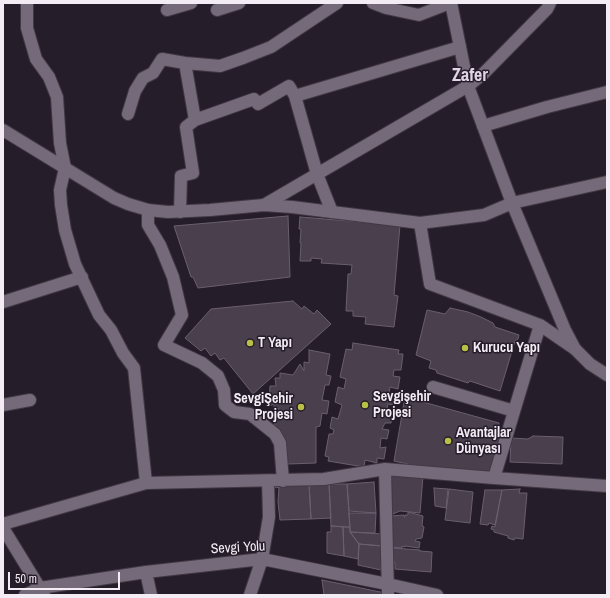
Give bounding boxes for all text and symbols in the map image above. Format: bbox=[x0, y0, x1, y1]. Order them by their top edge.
district label: Zafer bbox=[452, 65, 488, 87]
place label: T Yapı bbox=[258, 335, 292, 351]
marker: T Yapı bbox=[245, 338, 255, 348]
place label: Kurucu Yapı bbox=[473, 340, 540, 356]
marker: Kurucu Yapı bbox=[460, 343, 470, 353]
place label: Sevgişehir Projesi bbox=[373, 389, 431, 422]
place label: SevgiŞehir Projesi bbox=[234, 391, 293, 424]
marker: Sevgişehir Projesi bbox=[360, 400, 370, 410]
marker: SevgiŞehir Projesi bbox=[296, 402, 306, 412]
place label: Avantajlar Dünyası bbox=[456, 425, 511, 458]
marker: Avantajlar Dünyası bbox=[443, 436, 453, 446]
street label: Sevgi Yolu bbox=[210, 538, 266, 558]
scale bar bbox=[10, 564, 122, 590]
text: 50 m bbox=[15, 571, 37, 587]

